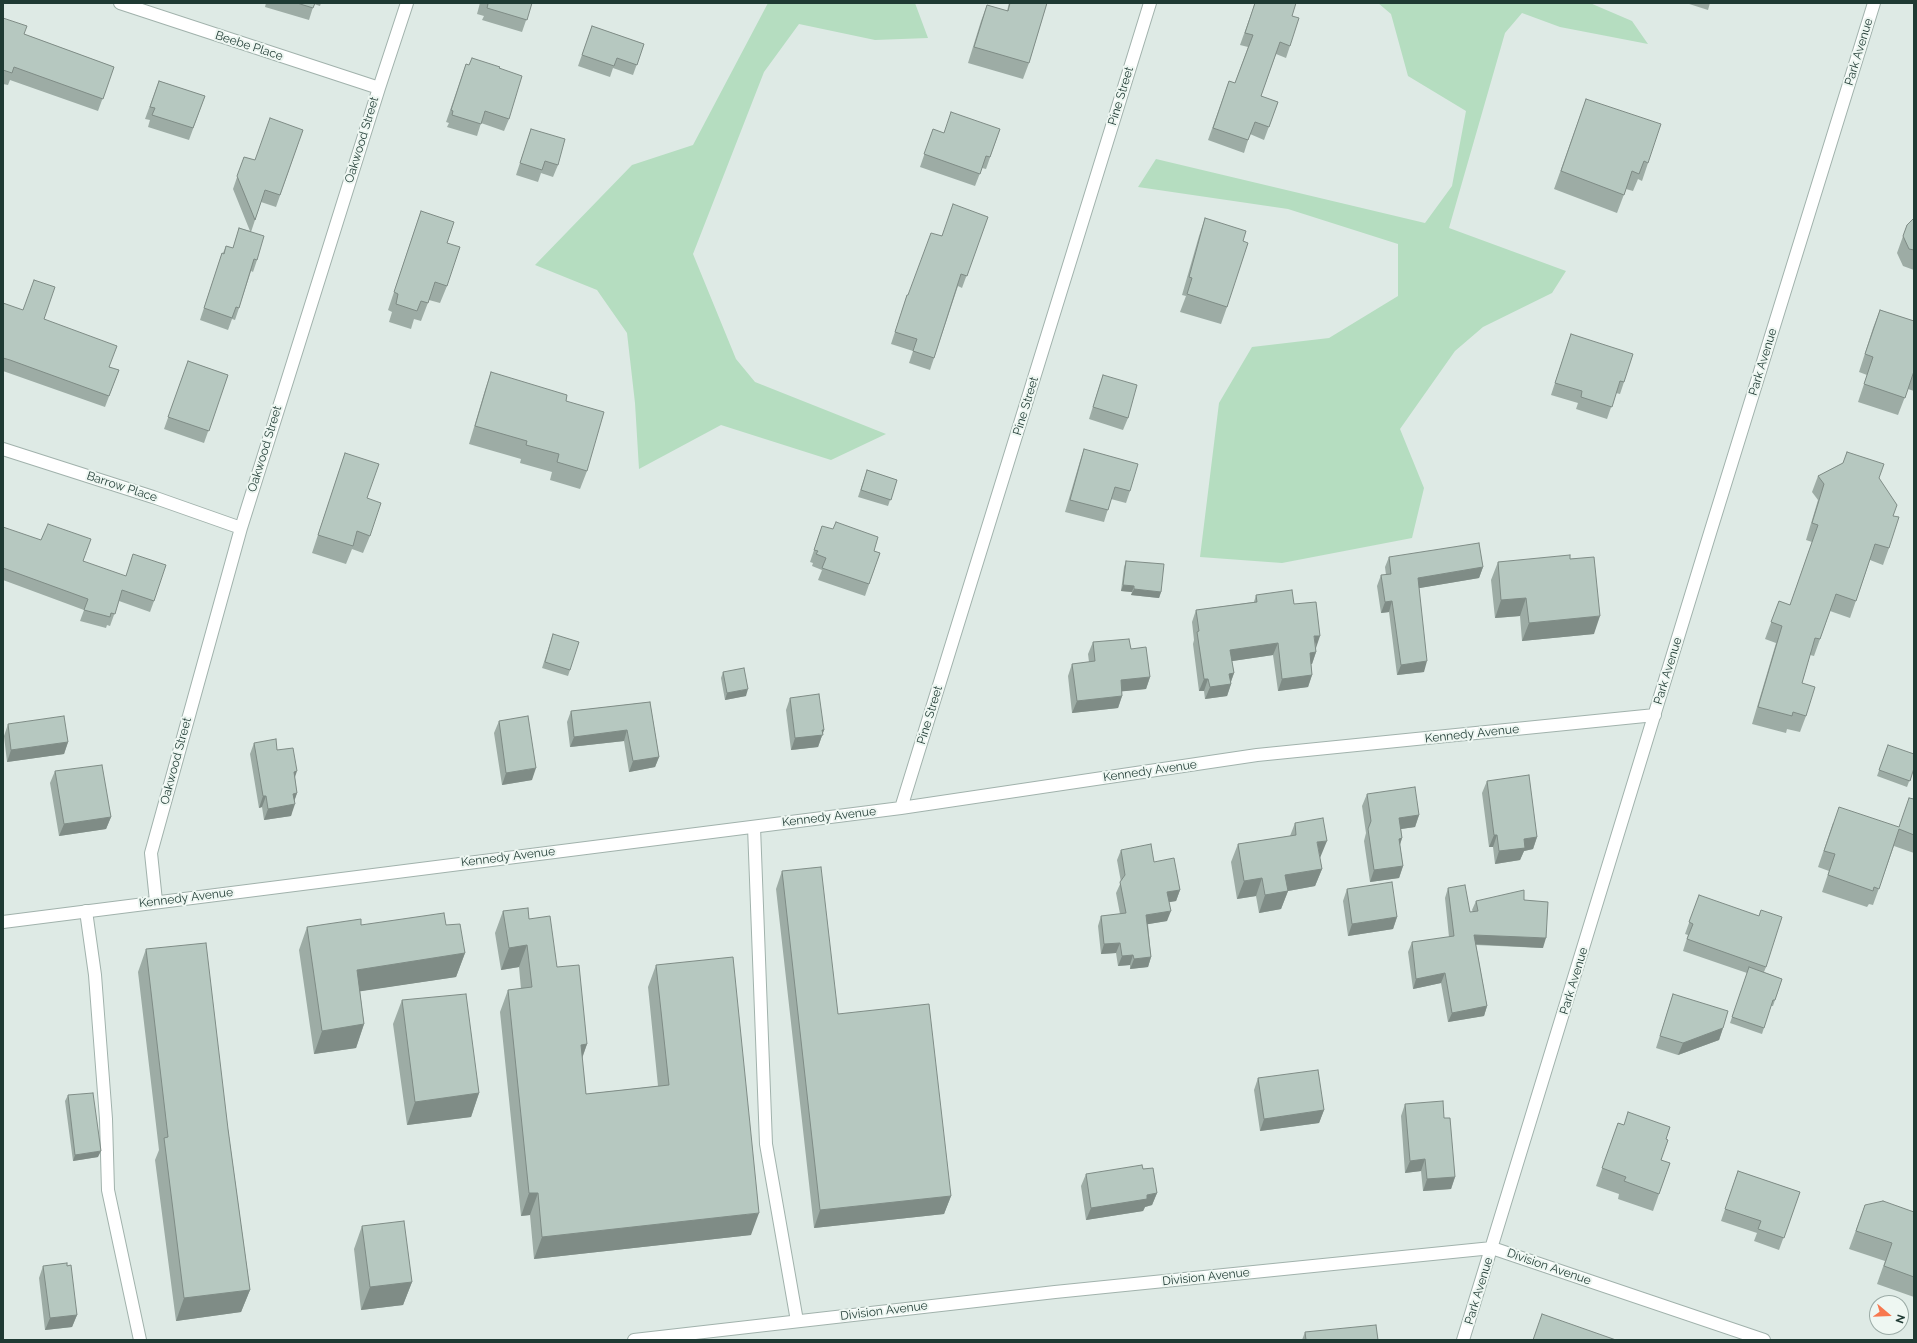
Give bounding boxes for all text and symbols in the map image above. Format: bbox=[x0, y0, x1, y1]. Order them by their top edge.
street label: Park Avenue bbox=[1842, 17, 1876, 87]
street label: Beebe Place bbox=[213, 28, 285, 64]
street label: Pine Street bbox=[1105, 65, 1137, 127]
street label: Oakwood Street bbox=[342, 95, 382, 185]
street label: Park Avenue bbox=[1746, 327, 1780, 397]
street label: Pine Street bbox=[1010, 375, 1042, 437]
street label: Oakwood Street bbox=[245, 404, 285, 494]
street label: Barrow Place bbox=[85, 469, 159, 505]
street label: Park Avenue bbox=[1651, 636, 1685, 706]
street label: Pine Street bbox=[914, 684, 946, 746]
street label: Oakwood Street bbox=[157, 716, 195, 806]
street label: Kennedy Avenue bbox=[1424, 722, 1520, 746]
street label: Kennedy Avenue bbox=[1102, 757, 1198, 785]
street label: Kennedy Avenue bbox=[781, 804, 877, 830]
street label: Kennedy Avenue bbox=[460, 844, 556, 870]
street label: Kennedy Avenue bbox=[138, 885, 234, 911]
street label: Park Avenue bbox=[1557, 946, 1591, 1016]
street label: Division Avenue bbox=[1505, 1246, 1593, 1288]
street label: Park Avenue bbox=[1462, 1256, 1496, 1326]
street label: Division Avenue bbox=[1162, 1265, 1250, 1289]
north arrow bbox=[1869, 1295, 1909, 1335]
street label: Division Avenue bbox=[839, 1298, 929, 1324]
text: N bbox=[1892, 1313, 1907, 1325]

